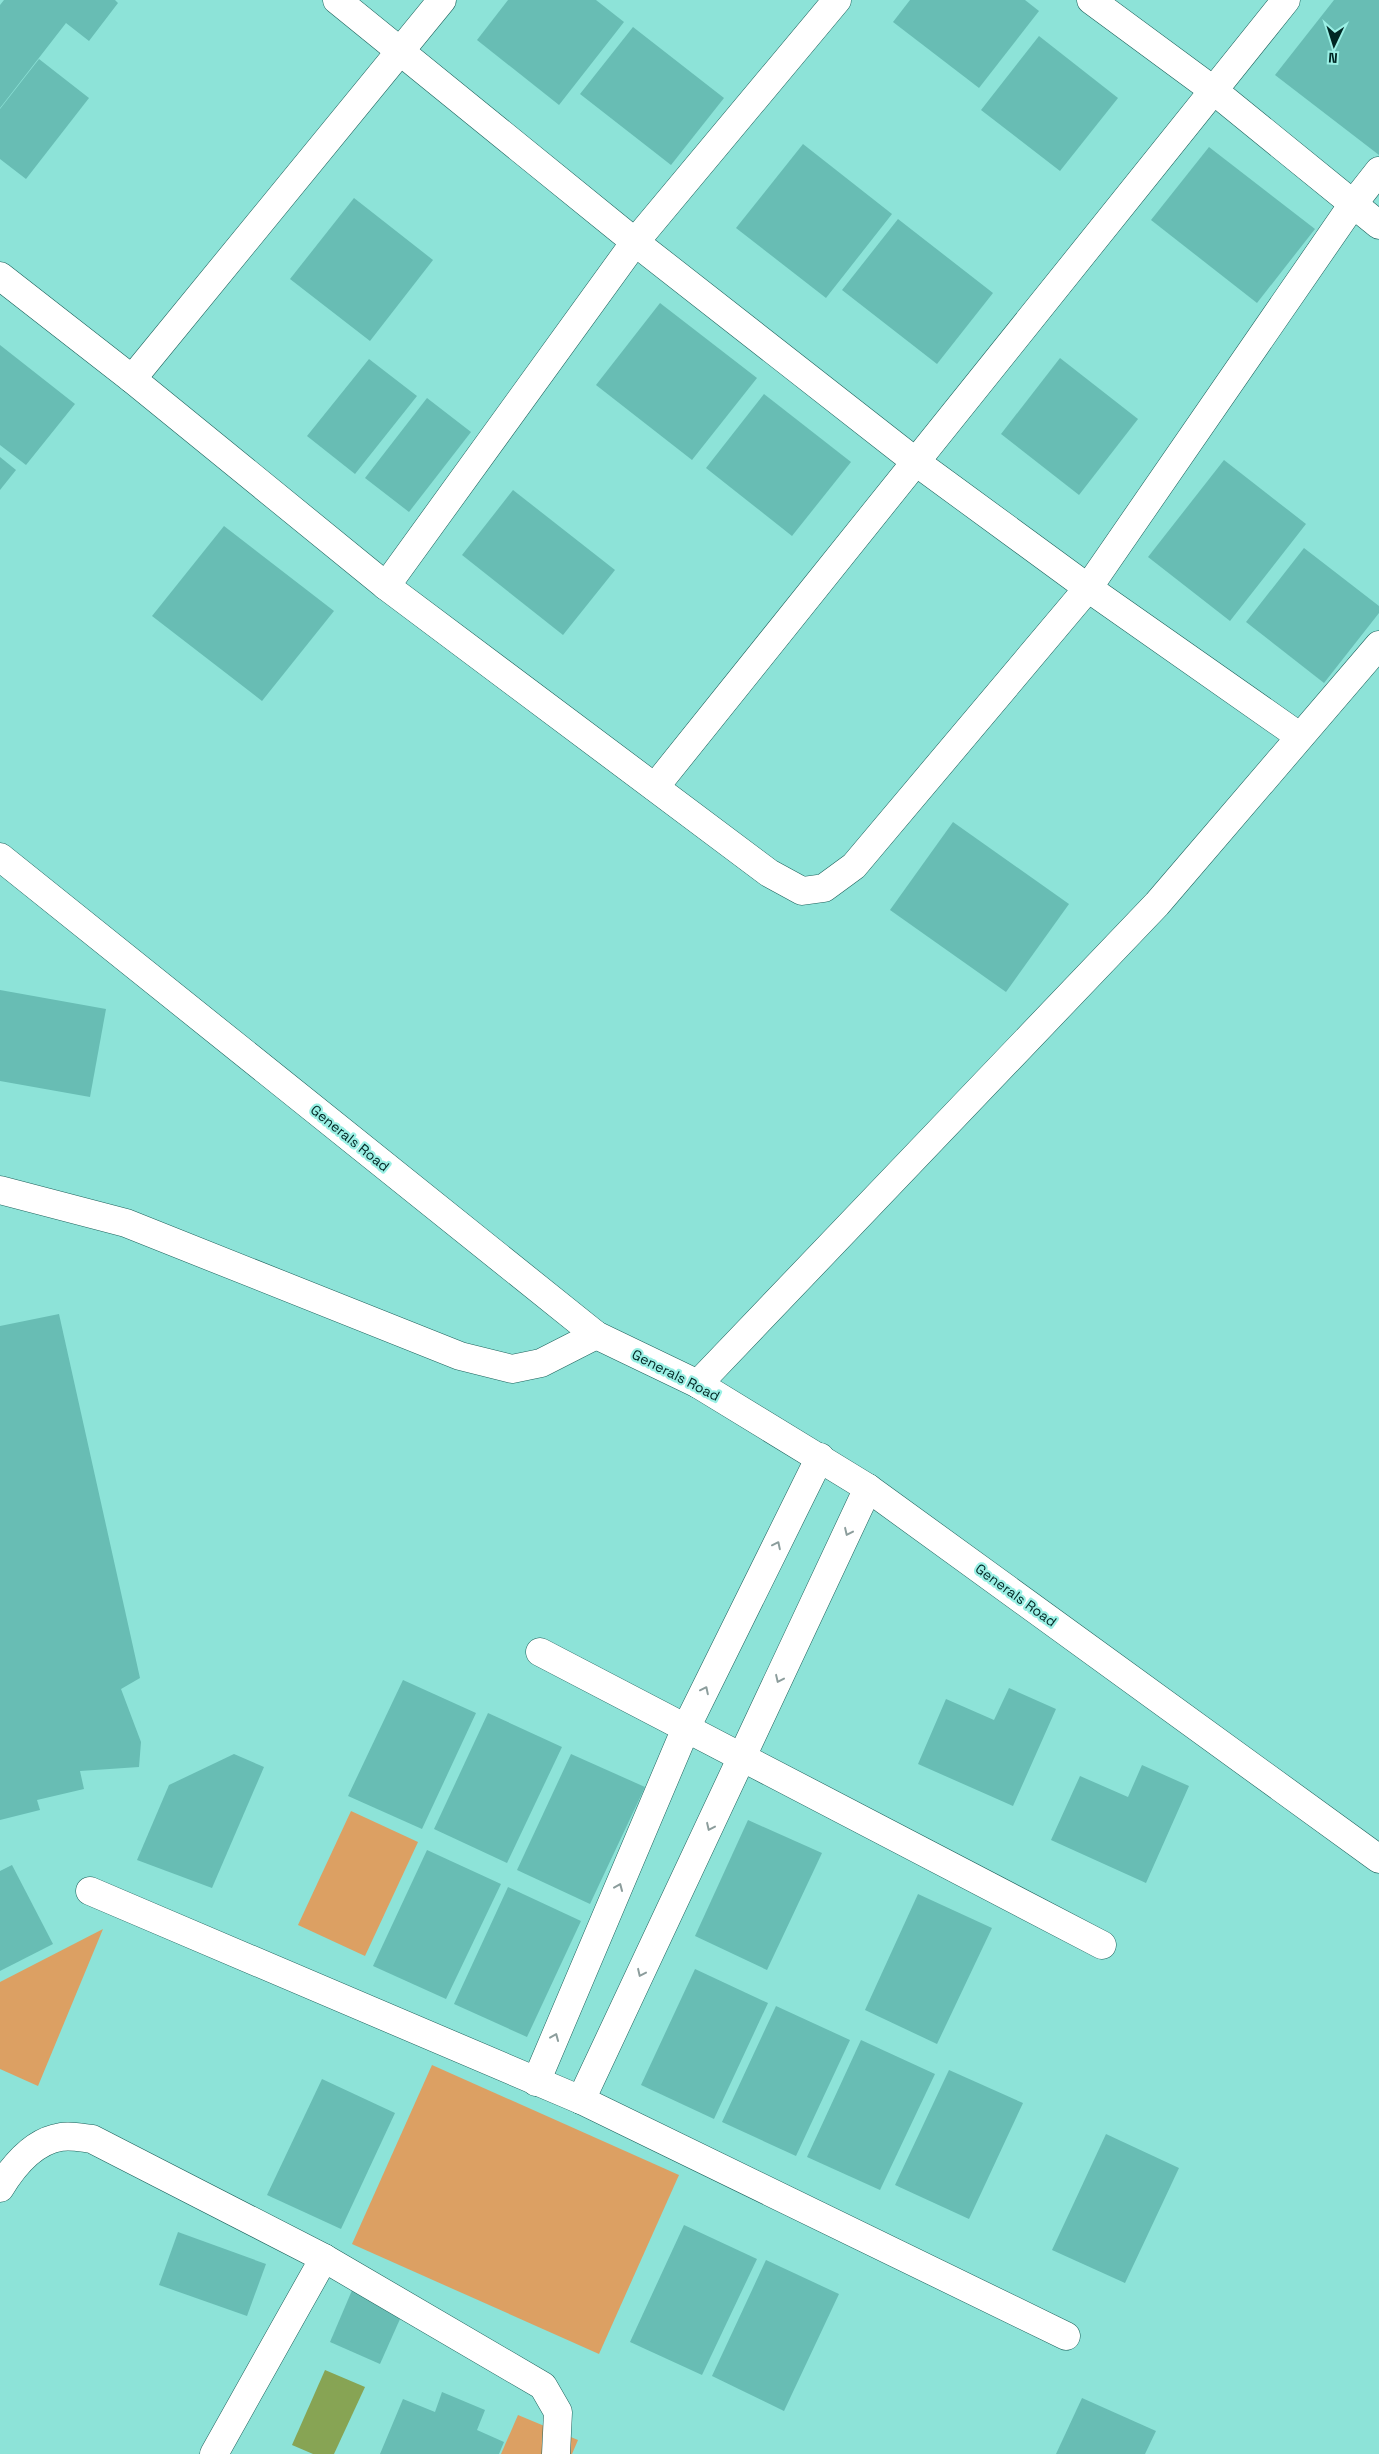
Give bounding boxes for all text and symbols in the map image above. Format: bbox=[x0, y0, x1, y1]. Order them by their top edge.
north arrow bbox=[1309, 20, 1359, 70]
text: N bbox=[1328, 49, 1338, 67]
street label: Generals Road bbox=[307, 1101, 393, 1175]
street label: Generals Road bbox=[629, 1345, 723, 1405]
one-way arrow bbox=[844, 1527, 854, 1536]
one-way arrow bbox=[771, 1541, 781, 1550]
street label: Generals Road bbox=[972, 1559, 1060, 1631]
one-way arrow bbox=[776, 1674, 786, 1683]
one-way arrow bbox=[699, 1687, 709, 1696]
one-way arrow bbox=[707, 1821, 717, 1830]
one-way arrow bbox=[612, 1883, 623, 1892]
one-way arrow bbox=[637, 1968, 647, 1977]
one-way arrow bbox=[549, 2033, 560, 2042]

